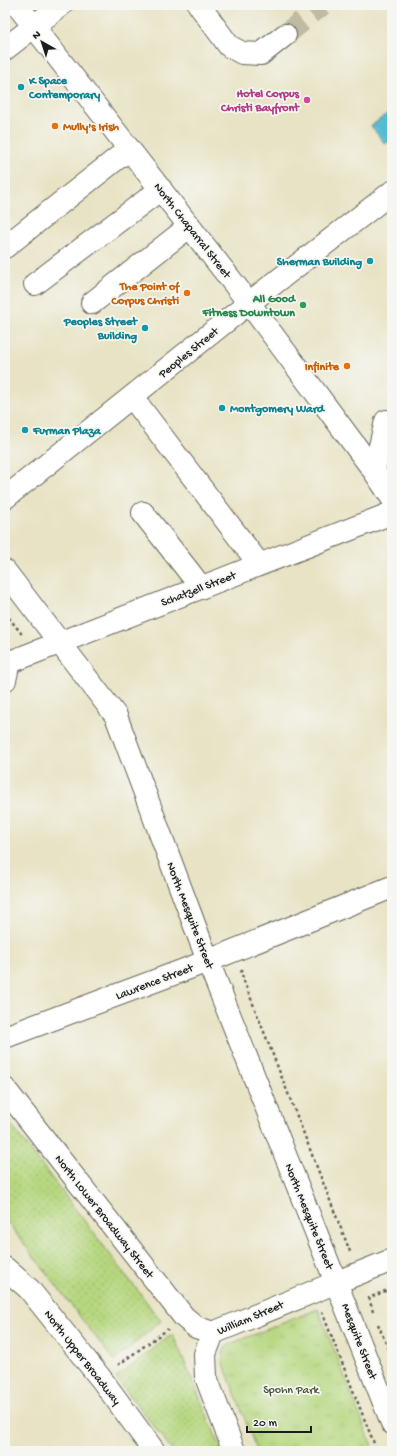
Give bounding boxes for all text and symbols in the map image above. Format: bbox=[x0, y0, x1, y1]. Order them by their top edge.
north arrow bbox=[22, 22, 62, 62]
text: N bbox=[30, 29, 44, 43]
place label: K Space Contemporary bbox=[28, 75, 100, 103]
marker: K Space Contemporary bbox=[16, 82, 26, 92]
place label: Hotel Corpus Christi Bayfront bbox=[220, 88, 300, 116]
marker: Hotel Corpus Christi Bayfront bbox=[302, 95, 312, 105]
marker: Mully's Irish bbox=[50, 121, 60, 131]
place label: Mully's Irish bbox=[63, 121, 120, 135]
street label: North Chaparral Street bbox=[150, 181, 234, 283]
place label: Sherman Building bbox=[277, 256, 362, 270]
marker: Sherman Building bbox=[365, 256, 375, 266]
place label: The Point of Corpus Christi bbox=[111, 281, 180, 309]
marker: The Point of Corpus Christi bbox=[182, 288, 192, 298]
place label: All Good Fitness Downtown bbox=[202, 293, 297, 321]
marker: All Good Fitness Downtown bbox=[298, 300, 308, 310]
place label: Peoples Street Building bbox=[63, 316, 138, 344]
marker: Peoples Street Building bbox=[140, 323, 150, 333]
street label: Peoples Street bbox=[156, 324, 223, 383]
place label: Infinite bbox=[305, 361, 340, 375]
marker: Infinite bbox=[342, 361, 352, 371]
marker: Montgomery Ward bbox=[217, 403, 227, 413]
place label: Montgomery Ward bbox=[230, 403, 326, 417]
marker: Furman Plaza bbox=[20, 425, 30, 435]
place label: Furman Plaza bbox=[32, 425, 102, 439]
street label: Schatzell Street bbox=[159, 569, 239, 611]
street label: North Mesquite Street bbox=[162, 861, 216, 972]
street label: Lawrence Street bbox=[114, 961, 196, 1004]
street label: North Lower Broadway Street bbox=[51, 1153, 157, 1283]
street label: North Mesquite Street bbox=[281, 1162, 336, 1273]
street label: William Street bbox=[215, 1298, 287, 1339]
street label: Mesquite Street bbox=[337, 1302, 379, 1383]
street label: North Upper Broadway bbox=[40, 1308, 123, 1409]
park label: Spohn Park bbox=[263, 1384, 320, 1398]
scale bar bbox=[247, 1408, 311, 1434]
text: 20 m bbox=[253, 1417, 278, 1431]

